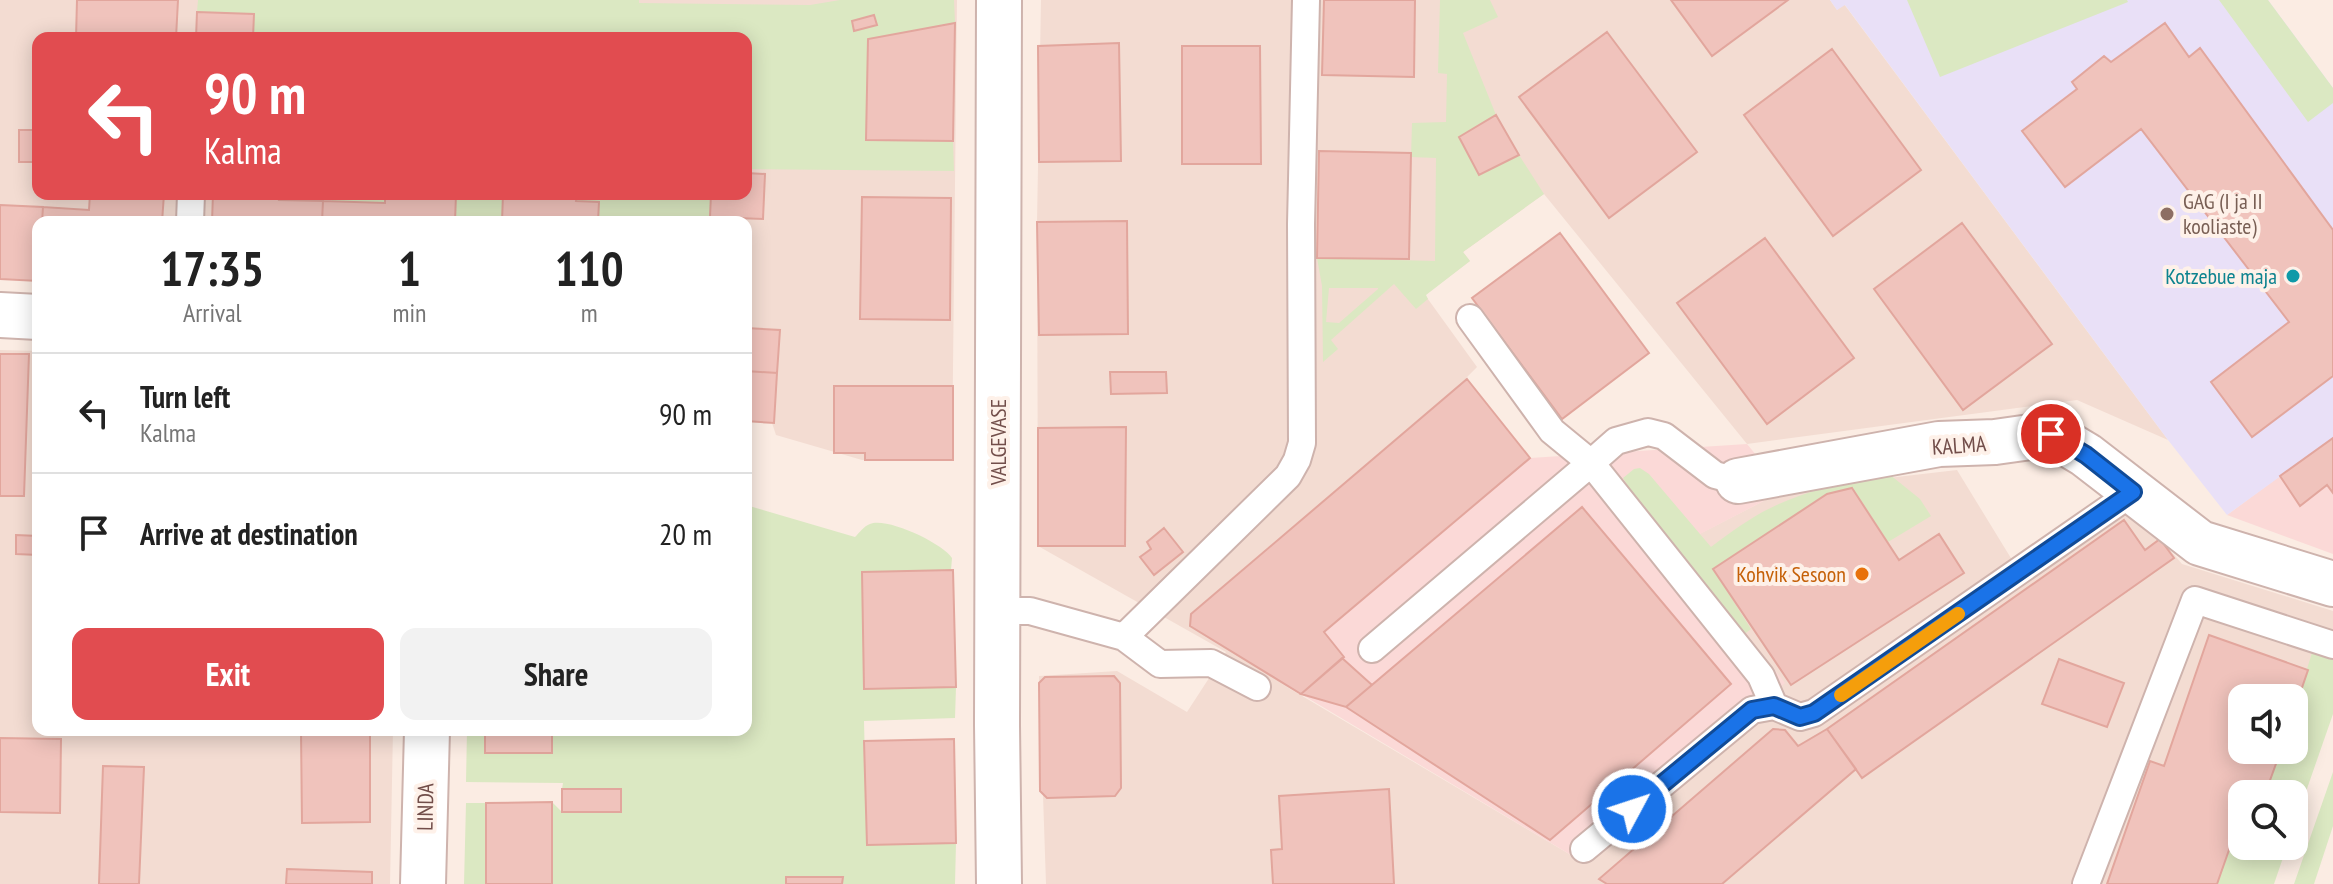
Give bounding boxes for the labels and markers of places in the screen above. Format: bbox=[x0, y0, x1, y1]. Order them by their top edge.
place label: GAG (I ja II kooliaste) bbox=[2183, 187, 2263, 240]
marker: GAG (I ja II kooliaste) bbox=[2158, 205, 2176, 223]
place label: Kotzebue maja bbox=[2165, 262, 2277, 290]
marker: Kotzebue maja bbox=[2284, 267, 2302, 285]
pin bbox=[2017, 400, 2085, 468]
place label: Kohvik Sesoon bbox=[1736, 560, 1846, 588]
marker: Kohvik Sesoon bbox=[1853, 565, 1871, 583]

